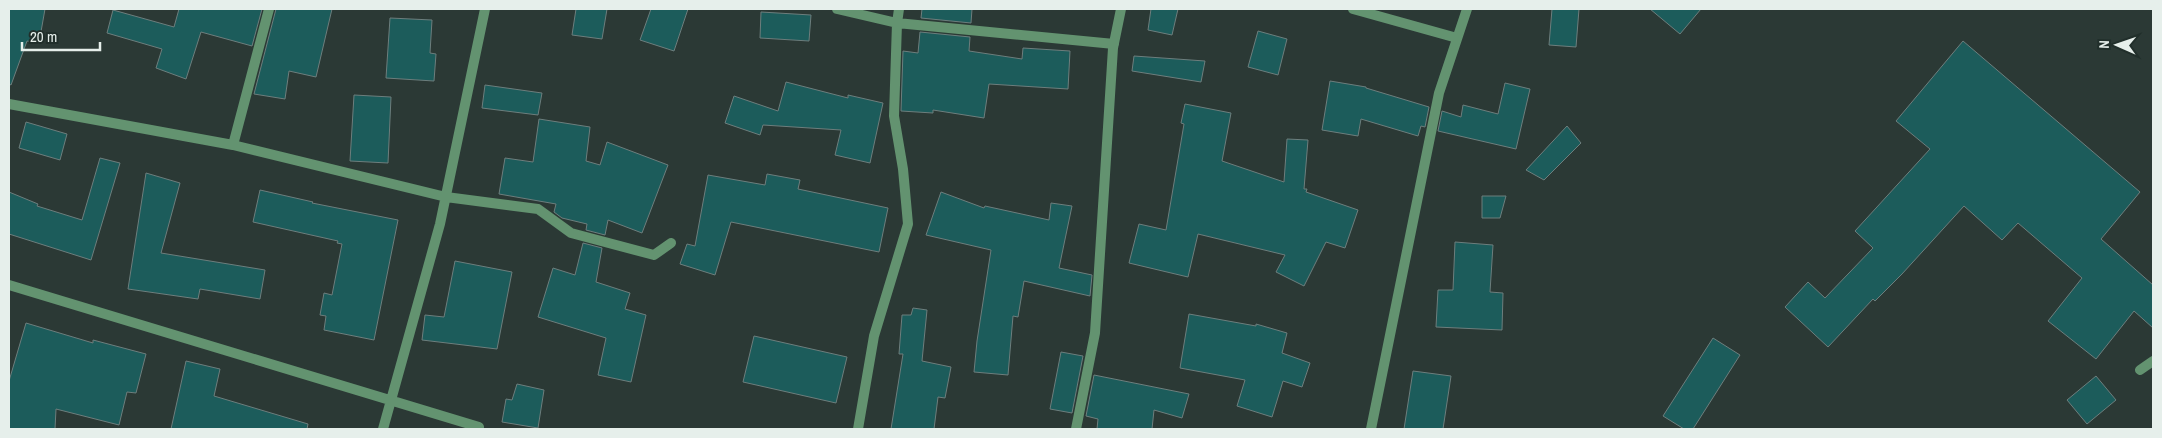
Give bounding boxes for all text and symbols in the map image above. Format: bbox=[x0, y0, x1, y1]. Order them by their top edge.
scale bar bbox=[22, 20, 100, 52]
north arrow bbox=[2092, 20, 2142, 70]
text: 20 m bbox=[30, 26, 57, 47]
text: N bbox=[2095, 40, 2113, 49]

